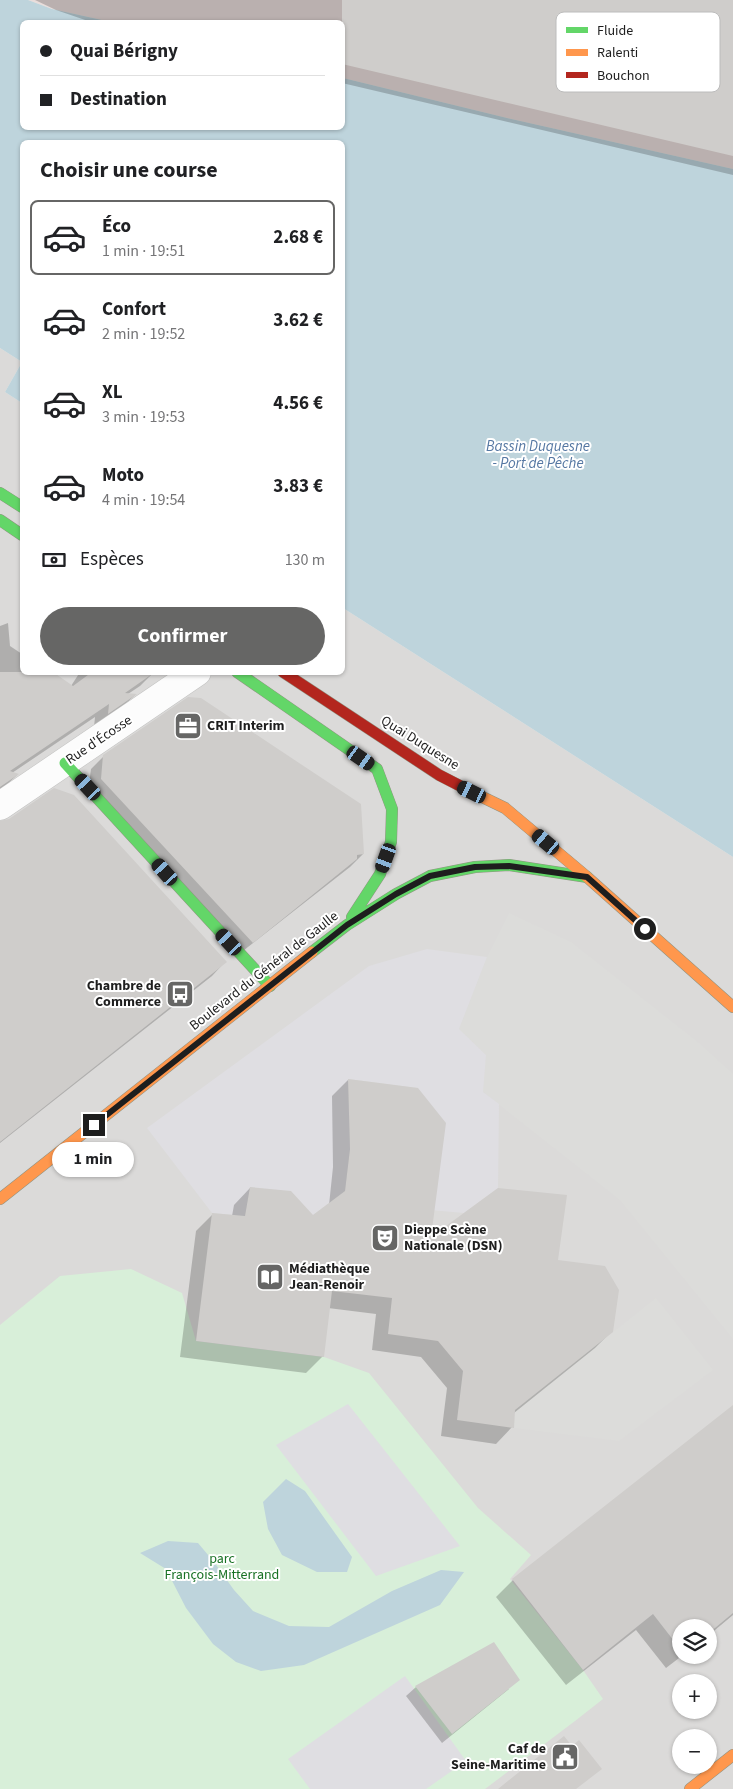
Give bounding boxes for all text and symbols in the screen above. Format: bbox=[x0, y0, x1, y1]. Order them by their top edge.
legend bbox=[556, 12, 720, 92]
text: Fluide bbox=[597, 21, 633, 41]
text: Quai Bérigny bbox=[70, 38, 178, 65]
text: Ralenti bbox=[597, 43, 638, 63]
text: Bouchon bbox=[597, 66, 650, 86]
text: Destination bbox=[70, 86, 167, 113]
text: Choisir une course bbox=[40, 154, 218, 186]
text: Éco bbox=[102, 213, 131, 240]
icon: car bbox=[42, 215, 87, 260]
text: 2.68 € bbox=[273, 224, 323, 251]
text: 1 min · 19:51 bbox=[102, 240, 185, 262]
text: Confort bbox=[102, 296, 166, 323]
icon: car bbox=[42, 298, 87, 343]
text: 3.62 € bbox=[273, 307, 323, 334]
text: 2 min · 19:52 bbox=[102, 323, 185, 345]
text: XL bbox=[102, 379, 123, 406]
icon: car bbox=[42, 381, 87, 426]
text: 4.56 € bbox=[273, 390, 323, 417]
text: 3 min · 19:53 bbox=[102, 406, 185, 428]
water label: Bassin Duquesne - Port de Pêche bbox=[486, 436, 590, 474]
text: Moto bbox=[102, 462, 144, 489]
icon: car bbox=[42, 464, 87, 509]
text: 3.83 € bbox=[273, 473, 323, 500]
text: 4 min · 19:54 bbox=[102, 489, 185, 511]
icon: cash bbox=[40, 546, 68, 574]
text: Espèces bbox=[80, 546, 144, 573]
text: 130 m bbox=[285, 549, 325, 571]
button: Confirmer bbox=[40, 607, 325, 665]
street label: Rue d'Écosse bbox=[62, 710, 136, 770]
office icon: CRIT Interim bbox=[173, 711, 203, 741]
street label: Quai Duquesne bbox=[377, 711, 463, 775]
place label: CRIT Interim bbox=[207, 716, 285, 736]
car bbox=[344, 743, 377, 773]
car bbox=[72, 771, 103, 803]
car bbox=[455, 779, 488, 805]
car bbox=[529, 827, 562, 857]
car bbox=[373, 841, 398, 875]
car bbox=[149, 856, 180, 888]
street label: Boulevard du Général de Gaulle bbox=[185, 906, 343, 1035]
route start bbox=[634, 918, 656, 940]
car bbox=[213, 926, 244, 958]
place label: Chambre de Commerce bbox=[87, 976, 161, 1012]
bus stop icon: Chambre de Commerce bbox=[165, 979, 195, 1009]
route end bbox=[83, 1114, 105, 1136]
callout: 1 min bbox=[53, 1142, 135, 1178]
text: 1 min bbox=[74, 1148, 112, 1170]
place label: Dieppe Scène Nationale (DSN) bbox=[404, 1220, 503, 1256]
theatre icon: Dieppe Scène Nationale (DSN) bbox=[370, 1223, 400, 1253]
place label: Médiathèque Jean-Renoir bbox=[289, 1259, 370, 1295]
library icon: Médiathèque Jean-Renoir bbox=[255, 1262, 285, 1292]
park label: parc François-Mitterrand bbox=[165, 1549, 279, 1585]
map controls bbox=[672, 1619, 717, 1774]
button: layers bbox=[672, 1619, 717, 1664]
button: + bbox=[672, 1674, 717, 1719]
button: − bbox=[672, 1729, 717, 1774]
place label: Caf de Seine-Maritime bbox=[451, 1739, 546, 1775]
public building icon: Caf de Seine-Maritime bbox=[550, 1742, 580, 1772]

